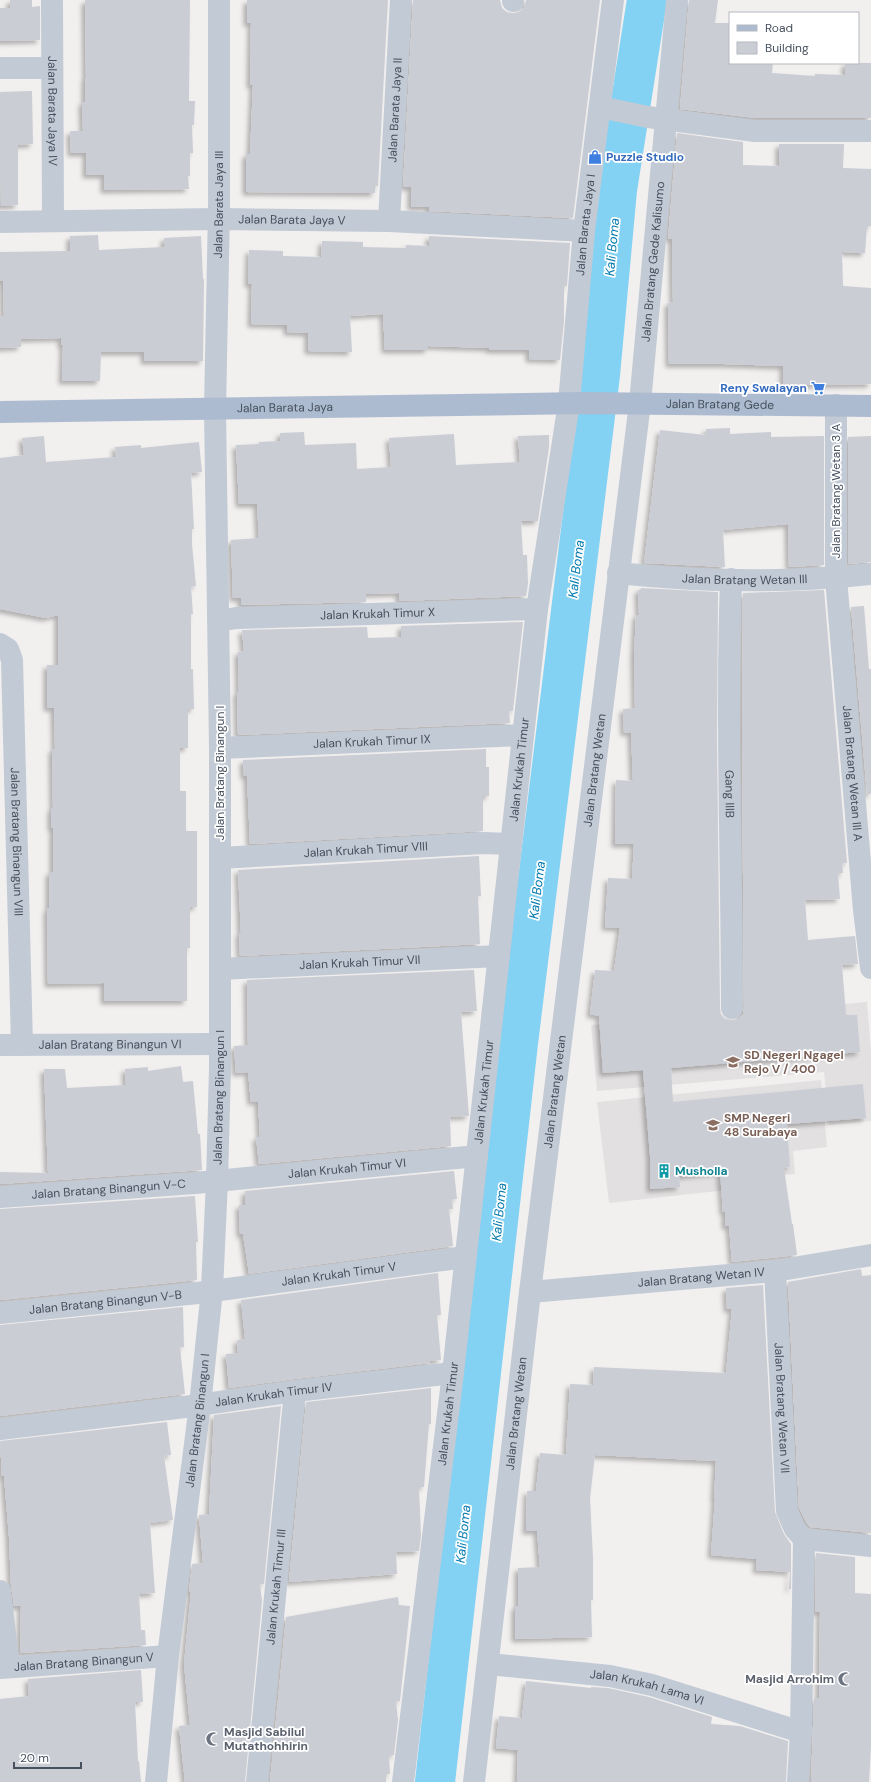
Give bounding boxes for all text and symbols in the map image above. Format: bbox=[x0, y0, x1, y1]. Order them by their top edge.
legend bbox=[729, 12, 859, 64]
text: Road bbox=[765, 20, 793, 36]
text: Building bbox=[765, 40, 809, 56]
street label: Jalan Barata Jaya IV bbox=[44, 56, 61, 166]
street label: Jalan Barata Jaya II bbox=[384, 57, 406, 163]
shop icon: Puzzle Studio bbox=[587, 149, 603, 165]
place label: Puzzle Studio bbox=[606, 149, 684, 165]
street label: Jalan Barata Jaya III bbox=[210, 151, 227, 258]
street label: Jalan Barata Jaya I bbox=[572, 173, 599, 276]
street label: Jalan Bratang Gede Kalisumo bbox=[638, 181, 668, 343]
street label: Jalan Barata Jaya V bbox=[238, 211, 346, 228]
water label: Kali Boma bbox=[601, 217, 623, 277]
place label: Reny Swalayan bbox=[720, 380, 807, 396]
supermarket icon: Reny Swalayan bbox=[810, 380, 826, 396]
street label: Jalan Bratang Gede bbox=[666, 396, 774, 413]
street label: Jalan Barata Jaya bbox=[237, 399, 333, 416]
street label: Jalan Bratang Wetan 3 A bbox=[828, 423, 844, 559]
water label: Kali Boma bbox=[564, 539, 588, 599]
street label: Jalan Bratang Wetan III bbox=[682, 570, 808, 588]
street label: Jalan Krukah Timur X bbox=[320, 604, 435, 623]
street label: Jalan Bratang Wetan III A bbox=[839, 705, 866, 842]
street label: Jalan Bratang Binangun I bbox=[212, 706, 228, 840]
street label: Jalan Bratang Wetan bbox=[580, 713, 610, 828]
street label: Jalan Krukah Timur bbox=[506, 716, 533, 823]
street label: Jalan Krukah Timur IX bbox=[313, 731, 431, 752]
street label: Jalan Bratang Binangun VIII bbox=[7, 767, 27, 916]
street label: Gang IIIB bbox=[721, 770, 738, 818]
street label: Jalan Krukah Timur VIII bbox=[303, 838, 428, 861]
water label: Kali Boma bbox=[525, 860, 549, 920]
street label: Jalan Krukah Timur VII bbox=[299, 952, 421, 973]
street label: Jalan Bratang Binangun I bbox=[209, 1030, 228, 1165]
street label: Jalan Bratang Wetan bbox=[540, 1034, 570, 1149]
street label: Jalan Bratang Binangun VI bbox=[38, 1036, 182, 1053]
street label: Jalan Krukah Timur bbox=[470, 1038, 498, 1145]
place label: SD Negeri Ngagel Rejo V / 400 bbox=[744, 1047, 844, 1077]
school or university icon: SD Negeri Ngagel Rejo V / 400 bbox=[725, 1054, 741, 1070]
place label: SMP Negeri 48 Surabaya bbox=[724, 1110, 797, 1140]
school or university icon: SMP Negeri 48 Surabaya bbox=[705, 1117, 721, 1133]
street label: Jalan Krukah Timur VI bbox=[287, 1155, 407, 1182]
building icon: Musholla bbox=[656, 1163, 672, 1179]
place label: Musholla bbox=[675, 1163, 728, 1179]
street label: Jalan Bratang Binangun V-C bbox=[31, 1176, 187, 1203]
water label: Kali Boma bbox=[487, 1182, 511, 1242]
street label: Jalan Krukah Timur V bbox=[280, 1258, 397, 1290]
street label: Jalan Bratang Wetan IV bbox=[637, 1264, 766, 1291]
street label: Jalan Bratang Binangun V-B bbox=[28, 1287, 183, 1318]
street label: Jalan Bratang Wetan VII bbox=[771, 1342, 793, 1473]
street label: Jalan Bratang Binangun I bbox=[182, 1353, 213, 1488]
street label: Jalan Bratang Wetan bbox=[502, 1356, 531, 1471]
street label: Jalan Krukah Timur bbox=[434, 1360, 462, 1467]
street label: Jalan Krukah Timur IV bbox=[214, 1379, 333, 1411]
water label: Kali Boma bbox=[451, 1504, 475, 1564]
street label: Jalan Krukah Timur III bbox=[262, 1528, 290, 1646]
street label: Jalan Bratang Binangun V bbox=[13, 1649, 154, 1675]
street label: Jalan Krukah Lama VI bbox=[589, 1666, 706, 1709]
place label: Masjid Arrohim bbox=[745, 1671, 834, 1687]
mosque icon: Masjid Arrohim bbox=[837, 1671, 853, 1687]
place label: Masjid Sabilul Mutathohhirin bbox=[224, 1724, 308, 1754]
mosque icon: Masjid Sabilul Mutathohhirin bbox=[205, 1731, 221, 1747]
scale bar bbox=[14, 1744, 81, 1770]
text: 20 m bbox=[20, 1750, 49, 1766]

